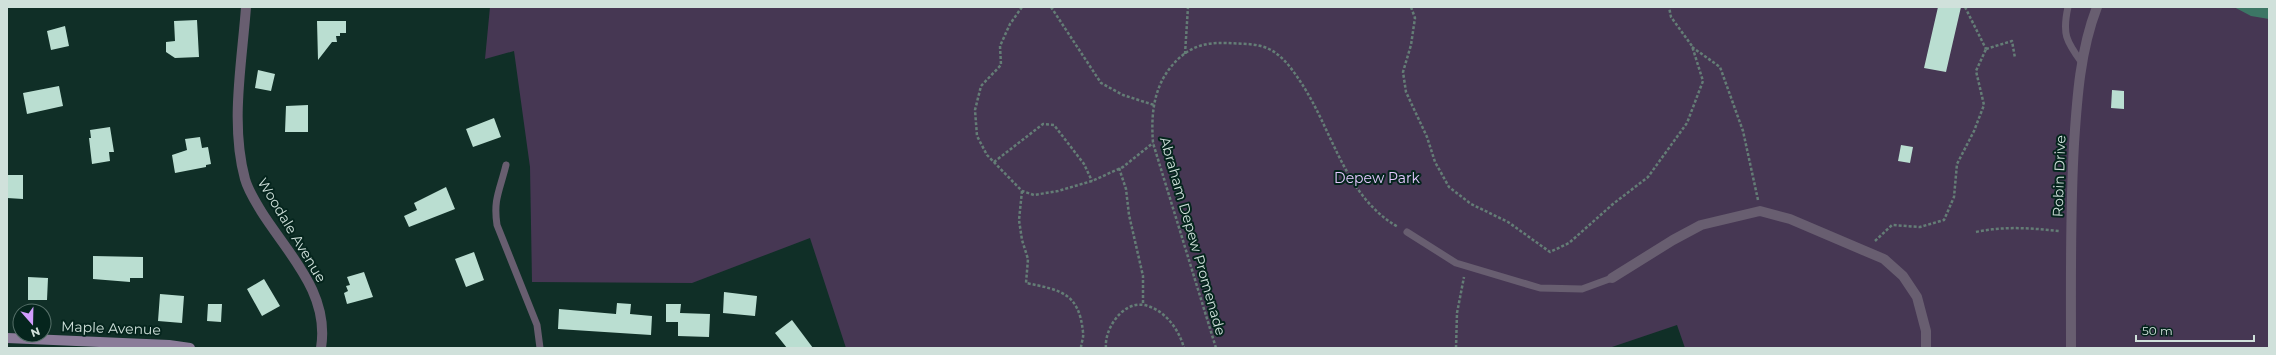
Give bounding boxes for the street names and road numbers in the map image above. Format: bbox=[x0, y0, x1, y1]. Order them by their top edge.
street label: Abraham Depew Promenade bbox=[1156, 135, 1230, 337]
street label: Robin Drive bbox=[2049, 135, 2069, 217]
street label: Woodale Avenue bbox=[254, 174, 330, 286]
street label: Maple Avenue bbox=[61, 317, 161, 339]

